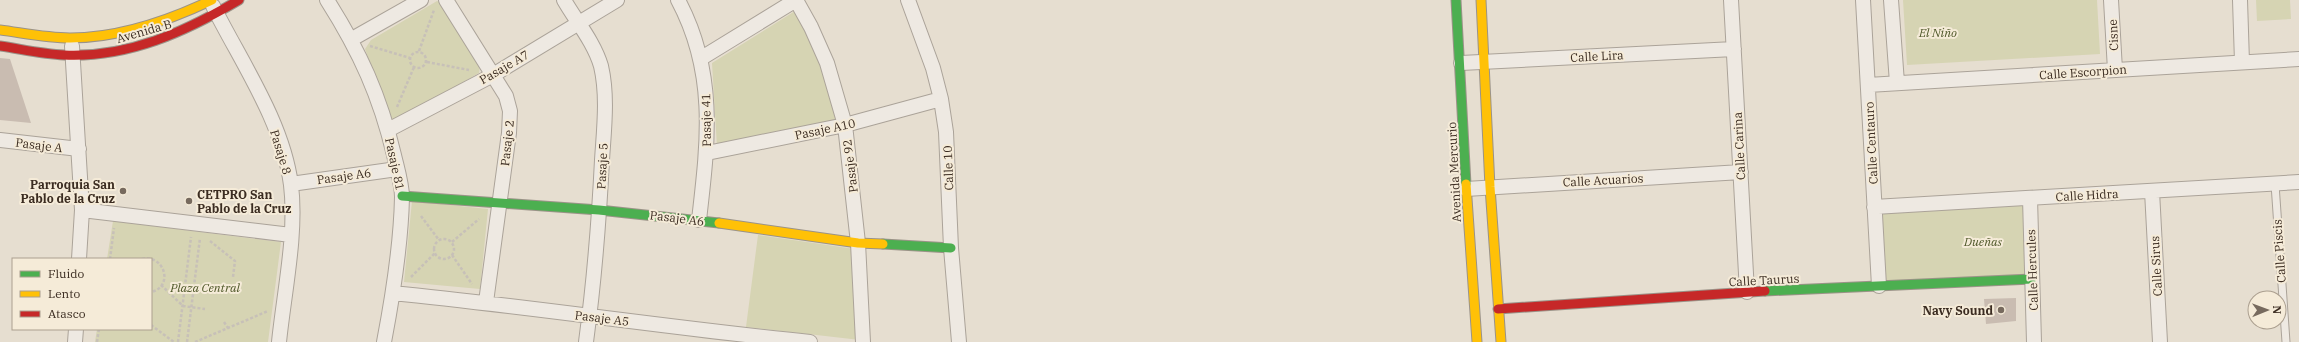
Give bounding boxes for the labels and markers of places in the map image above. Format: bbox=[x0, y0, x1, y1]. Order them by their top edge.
place label: Parroquia San Pablo de la Cruz bbox=[20, 177, 115, 206]
marker: Parroquia San Pablo de la Cruz bbox=[118, 186, 128, 196]
place label: CETPRO San Pablo de la Cruz bbox=[197, 187, 292, 216]
marker: CETPRO San Pablo de la Cruz bbox=[184, 196, 194, 206]
place label: Navy Sound bbox=[1923, 303, 1993, 318]
marker: Navy Sound bbox=[1996, 305, 2006, 315]

